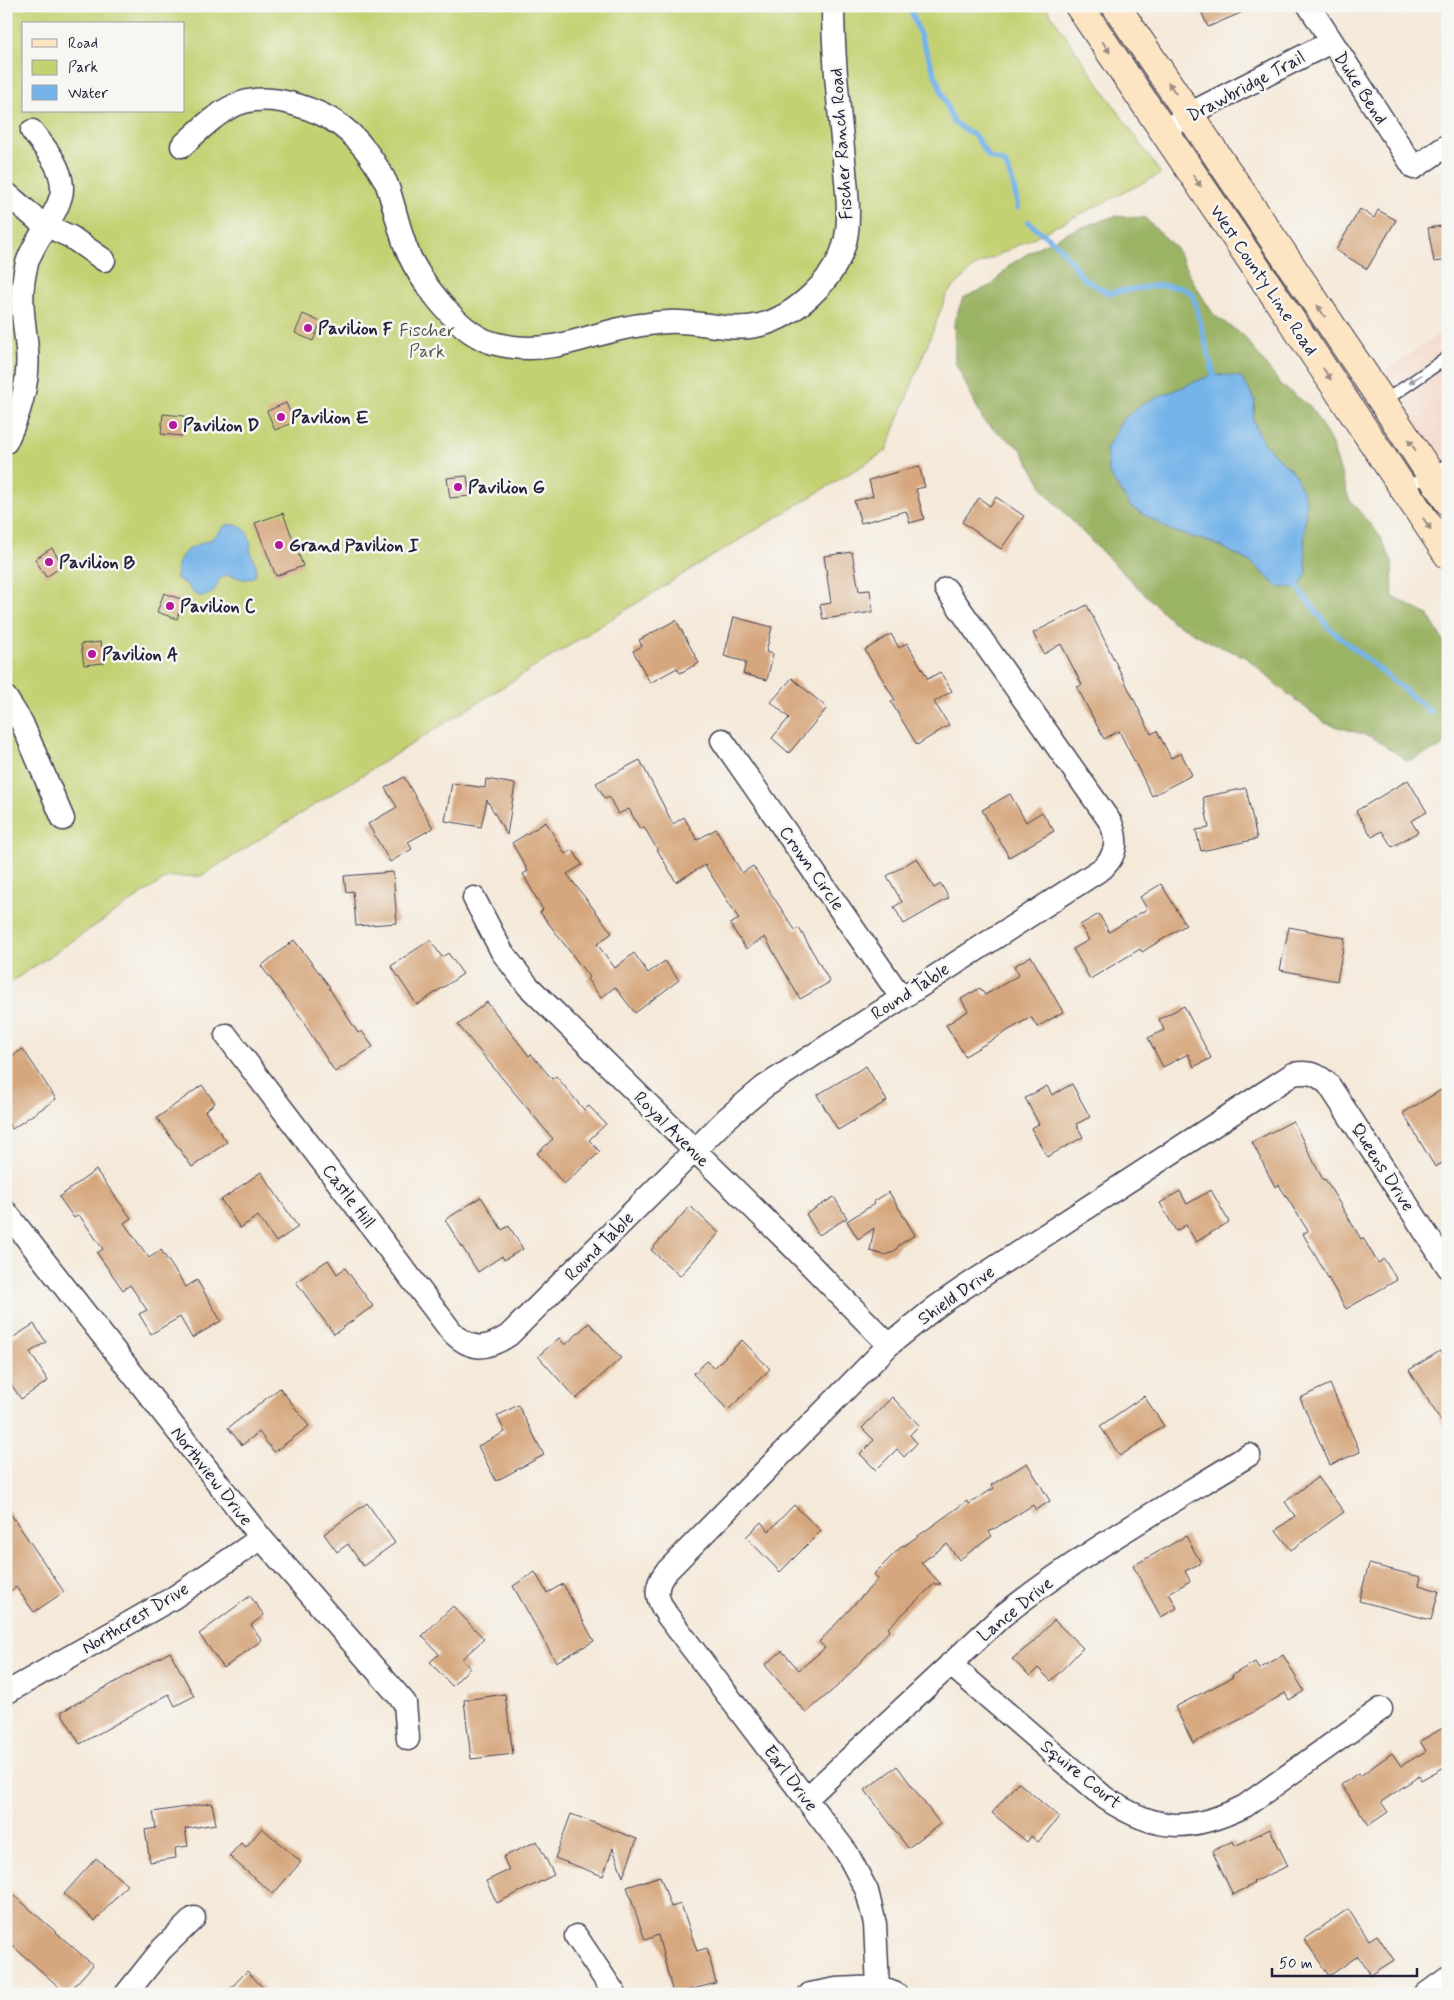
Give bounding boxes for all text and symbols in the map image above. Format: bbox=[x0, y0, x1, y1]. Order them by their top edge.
legend bbox=[22, 22, 185, 112]
text: Road bbox=[68, 34, 98, 54]
one-way arrow bbox=[1101, 40, 1111, 53]
street label: Drawbridge Trail bbox=[1183, 46, 1310, 128]
street label: Duke Bend bbox=[1328, 48, 1393, 130]
text: Park bbox=[68, 58, 98, 78]
street label: Fischer Ranch Road bbox=[825, 67, 859, 221]
one-way arrow bbox=[1167, 82, 1177, 95]
text: Water bbox=[68, 84, 108, 104]
one-way arrow bbox=[1192, 174, 1202, 188]
street label: West County Line Road bbox=[1204, 201, 1323, 361]
one-way arrow bbox=[1316, 304, 1326, 317]
place label: Pavilion F bbox=[318, 317, 394, 341]
park label: Fischer Park bbox=[399, 319, 455, 364]
marker: Pavilion F bbox=[302, 322, 314, 334]
one-way arrow bbox=[1322, 367, 1332, 381]
one-way arrow bbox=[1408, 374, 1422, 384]
place label: Pavilion E bbox=[291, 406, 369, 430]
marker: Pavilion E bbox=[275, 411, 287, 423]
place label: Pavilion D bbox=[183, 414, 260, 438]
marker: Pavilion D bbox=[167, 419, 179, 431]
one-way arrow bbox=[1407, 439, 1416, 452]
place label: Pavilion G bbox=[468, 476, 545, 500]
marker: Pavilion G bbox=[452, 481, 464, 493]
one-way arrow bbox=[1422, 517, 1432, 530]
place label: Grand Pavilion I bbox=[289, 534, 420, 558]
marker: Grand Pavilion I bbox=[273, 539, 285, 551]
place label: Pavilion B bbox=[59, 551, 136, 575]
marker: Pavilion B bbox=[43, 556, 55, 568]
place label: Pavilion C bbox=[180, 595, 256, 619]
marker: Pavilion C bbox=[164, 600, 176, 612]
place label: Pavilion A bbox=[102, 643, 178, 667]
marker: Pavilion A bbox=[86, 648, 98, 660]
street label: Crown Circle bbox=[773, 821, 849, 916]
street label: Round Table bbox=[867, 957, 954, 1026]
street label: Royal Avenue bbox=[628, 1087, 714, 1173]
street label: Queens Drive bbox=[1345, 1119, 1420, 1216]
street label: Castle Hill bbox=[316, 1159, 380, 1234]
street label: Round Table bbox=[560, 1207, 640, 1287]
street label: Shield Drive bbox=[913, 1260, 1000, 1331]
street label: Northview Drive bbox=[165, 1422, 258, 1531]
street label: Lance Drive bbox=[973, 1572, 1059, 1648]
street label: Northcrest Drive bbox=[77, 1577, 194, 1660]
street label: Squire Court bbox=[1035, 1735, 1126, 1815]
street label: Earl Drive bbox=[757, 1741, 823, 1817]
scale bar bbox=[1272, 1945, 1416, 1977]
text: 50 m bbox=[1279, 1954, 1313, 1974]

